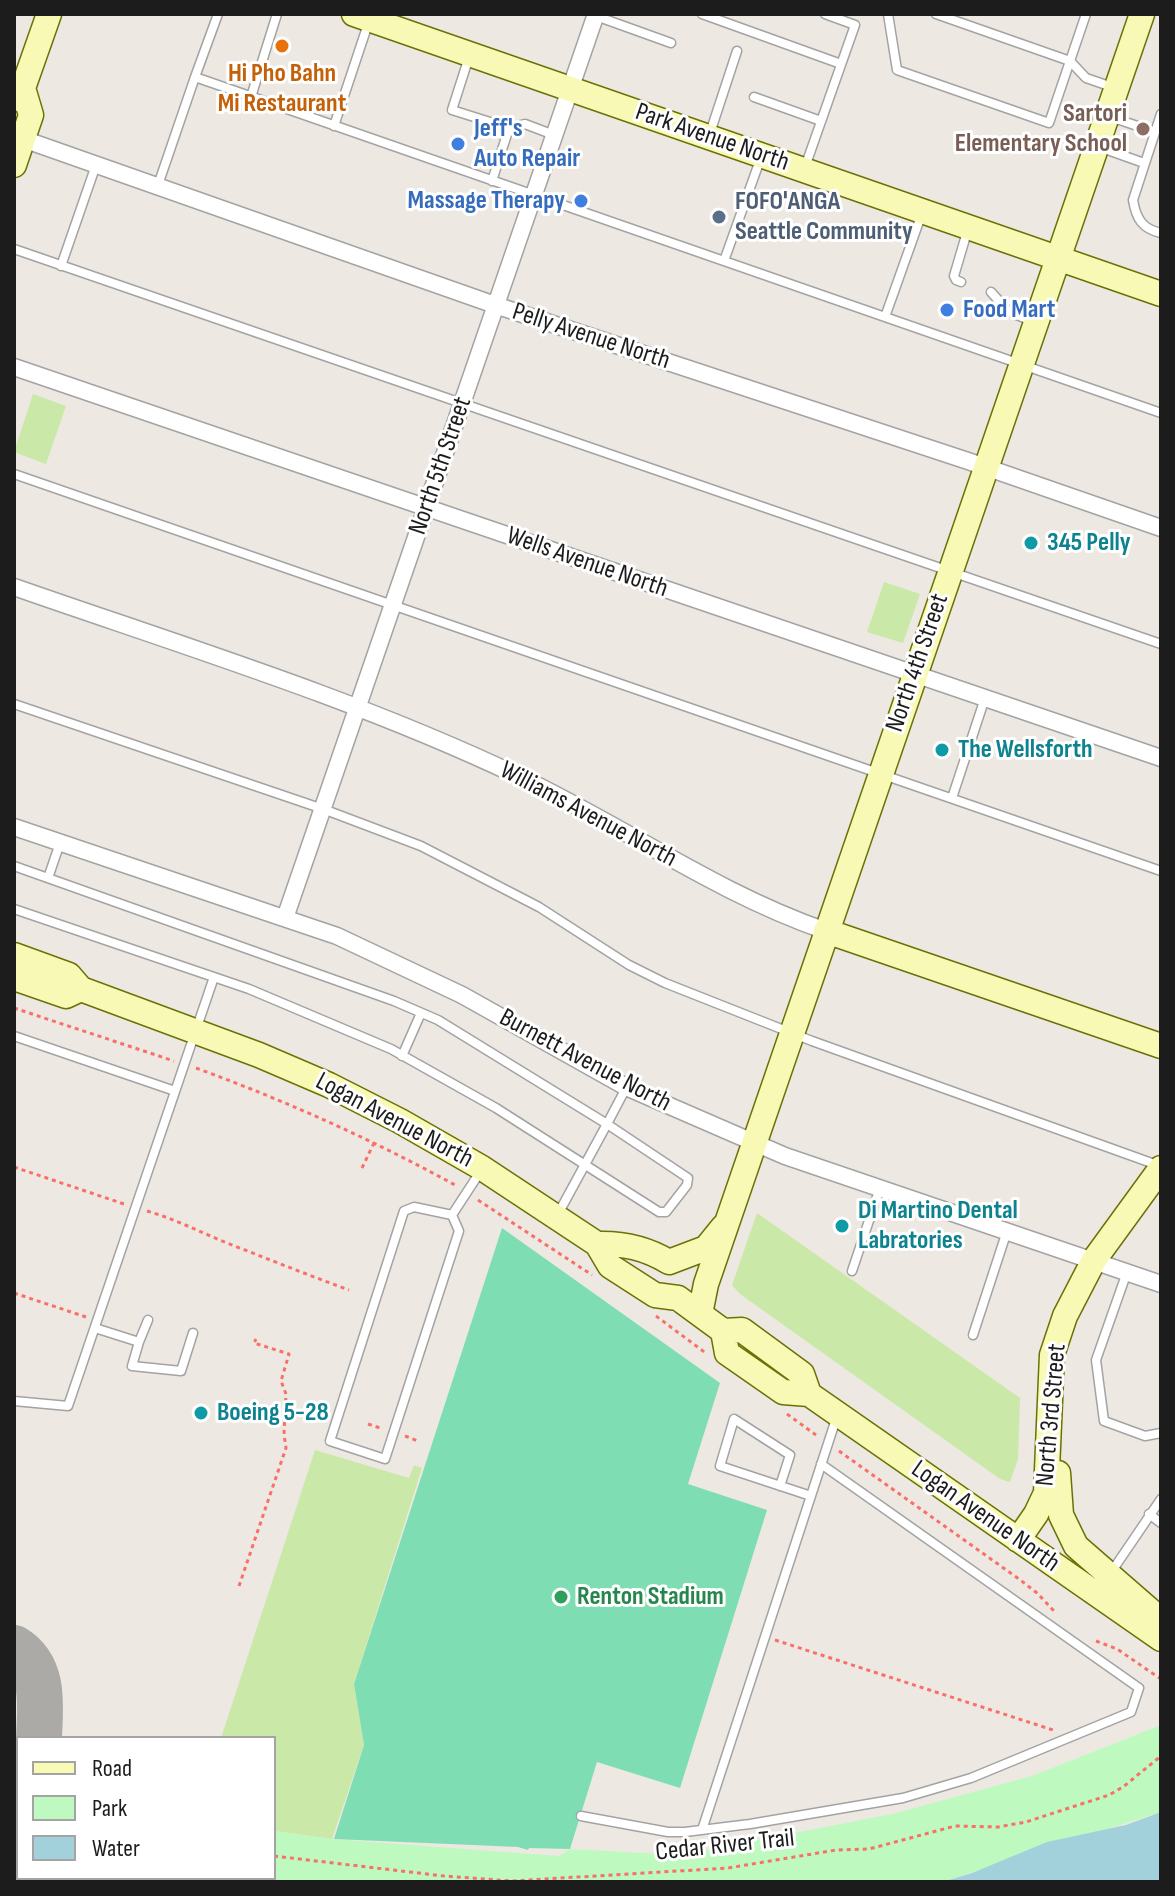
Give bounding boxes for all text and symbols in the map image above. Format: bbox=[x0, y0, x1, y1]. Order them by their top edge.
marker: Hi Pho Bahn Mi Restaurant bbox=[273, 37, 291, 55]
place label: Hi Pho Bahn Mi Restaurant bbox=[218, 58, 346, 120]
street label: Park Avenue North bbox=[631, 97, 793, 179]
place label: Sartori Elementary School bbox=[955, 98, 1127, 160]
place label: Jeff's Auto Repair bbox=[474, 113, 580, 174]
marker: Sartori Elementary School bbox=[1134, 120, 1152, 138]
marker: Jeff's Auto Repair bbox=[449, 135, 467, 153]
place label: Massage Therapy bbox=[408, 185, 565, 217]
place label: FOFO'ANGA Seattle Community bbox=[735, 186, 913, 248]
marker: Massage Therapy bbox=[572, 192, 590, 210]
marker: FOFO'ANGA Seattle Community bbox=[710, 208, 728, 226]
place label: Food Mart bbox=[963, 294, 1055, 326]
street label: Pelly Avenue North bbox=[508, 297, 674, 377]
marker: Food Mart bbox=[938, 301, 956, 319]
street label: North 5th Street bbox=[403, 393, 479, 539]
street label: Wells Avenue North bbox=[502, 521, 672, 605]
place label: 345 Pelly bbox=[1047, 527, 1131, 559]
marker: 345 Pelly bbox=[1022, 534, 1040, 552]
street label: North 4th Street bbox=[880, 590, 956, 736]
place label: The Wellsforth bbox=[958, 734, 1093, 766]
marker: The Wellsforth bbox=[933, 741, 951, 759]
street label: Williams Avenue North bbox=[494, 755, 682, 875]
street label: Burnett Avenue North bbox=[494, 1003, 676, 1119]
street label: Logan Avenue North bbox=[310, 1066, 478, 1176]
place label: Di Martino Dental Labratories bbox=[858, 1195, 1018, 1256]
marker: Di Martino Dental Labratories bbox=[833, 1217, 851, 1235]
street label: North 3rd Street bbox=[1030, 1343, 1074, 1487]
place label: Boeing 5-28 bbox=[217, 1397, 329, 1429]
marker: Boeing 5-28 bbox=[192, 1404, 210, 1422]
street label: Logan Avenue North bbox=[905, 1454, 1065, 1580]
place label: Renton Stadium bbox=[577, 1581, 724, 1613]
marker: Renton Stadium bbox=[552, 1588, 570, 1606]
legend bbox=[16, 1736, 276, 1880]
text: Road bbox=[92, 1754, 132, 1783]
text: Park bbox=[92, 1794, 127, 1823]
street label: Cedar River Trail bbox=[654, 1823, 796, 1869]
text: Water bbox=[92, 1834, 140, 1863]

